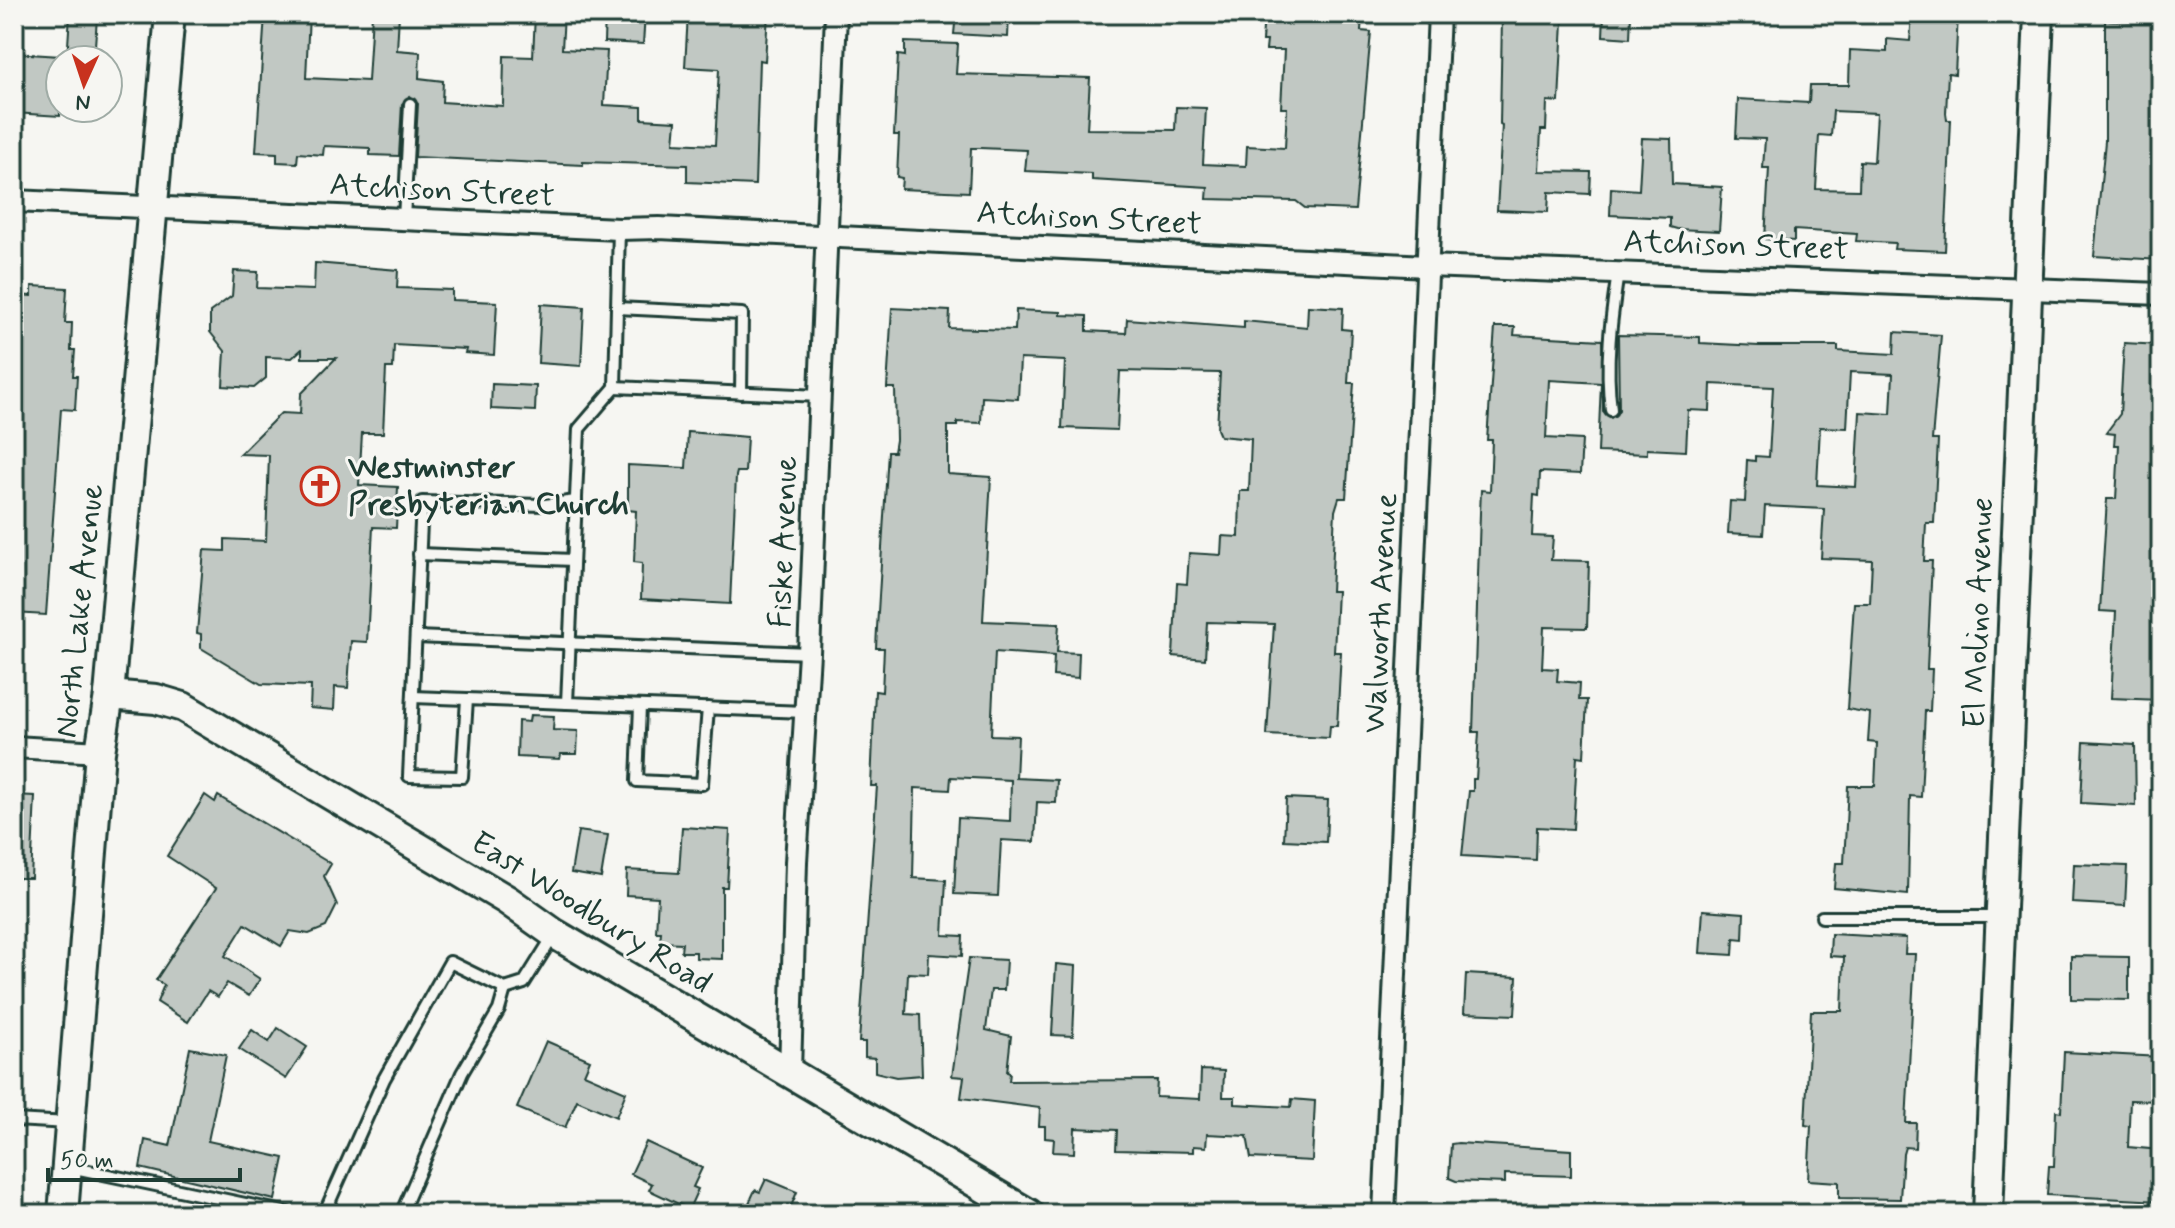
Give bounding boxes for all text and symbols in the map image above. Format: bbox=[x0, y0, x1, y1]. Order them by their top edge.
north arrow bbox=[44, 44, 124, 124]
text: N bbox=[75, 88, 91, 116]
street label: Atchison Street bbox=[328, 164, 556, 218]
street label: Atchison Street bbox=[975, 192, 1203, 246]
street label: Atchison Street bbox=[1623, 221, 1849, 271]
place label: Westminster Presbyterian Church bbox=[348, 447, 629, 526]
street label: Fiske Avenue bbox=[760, 455, 808, 629]
church icon: Westminster Presbyterian Church bbox=[299, 465, 341, 507]
street label: North Lake Avenue bbox=[46, 482, 114, 740]
street label: Walworth Avenue bbox=[1354, 492, 1408, 734]
street label: El Molino Avenue bbox=[1954, 497, 2004, 729]
street label: East Woodbury Road bbox=[463, 822, 719, 1004]
scale bar bbox=[48, 1132, 240, 1182]
text: 50 m bbox=[60, 1146, 114, 1177]

